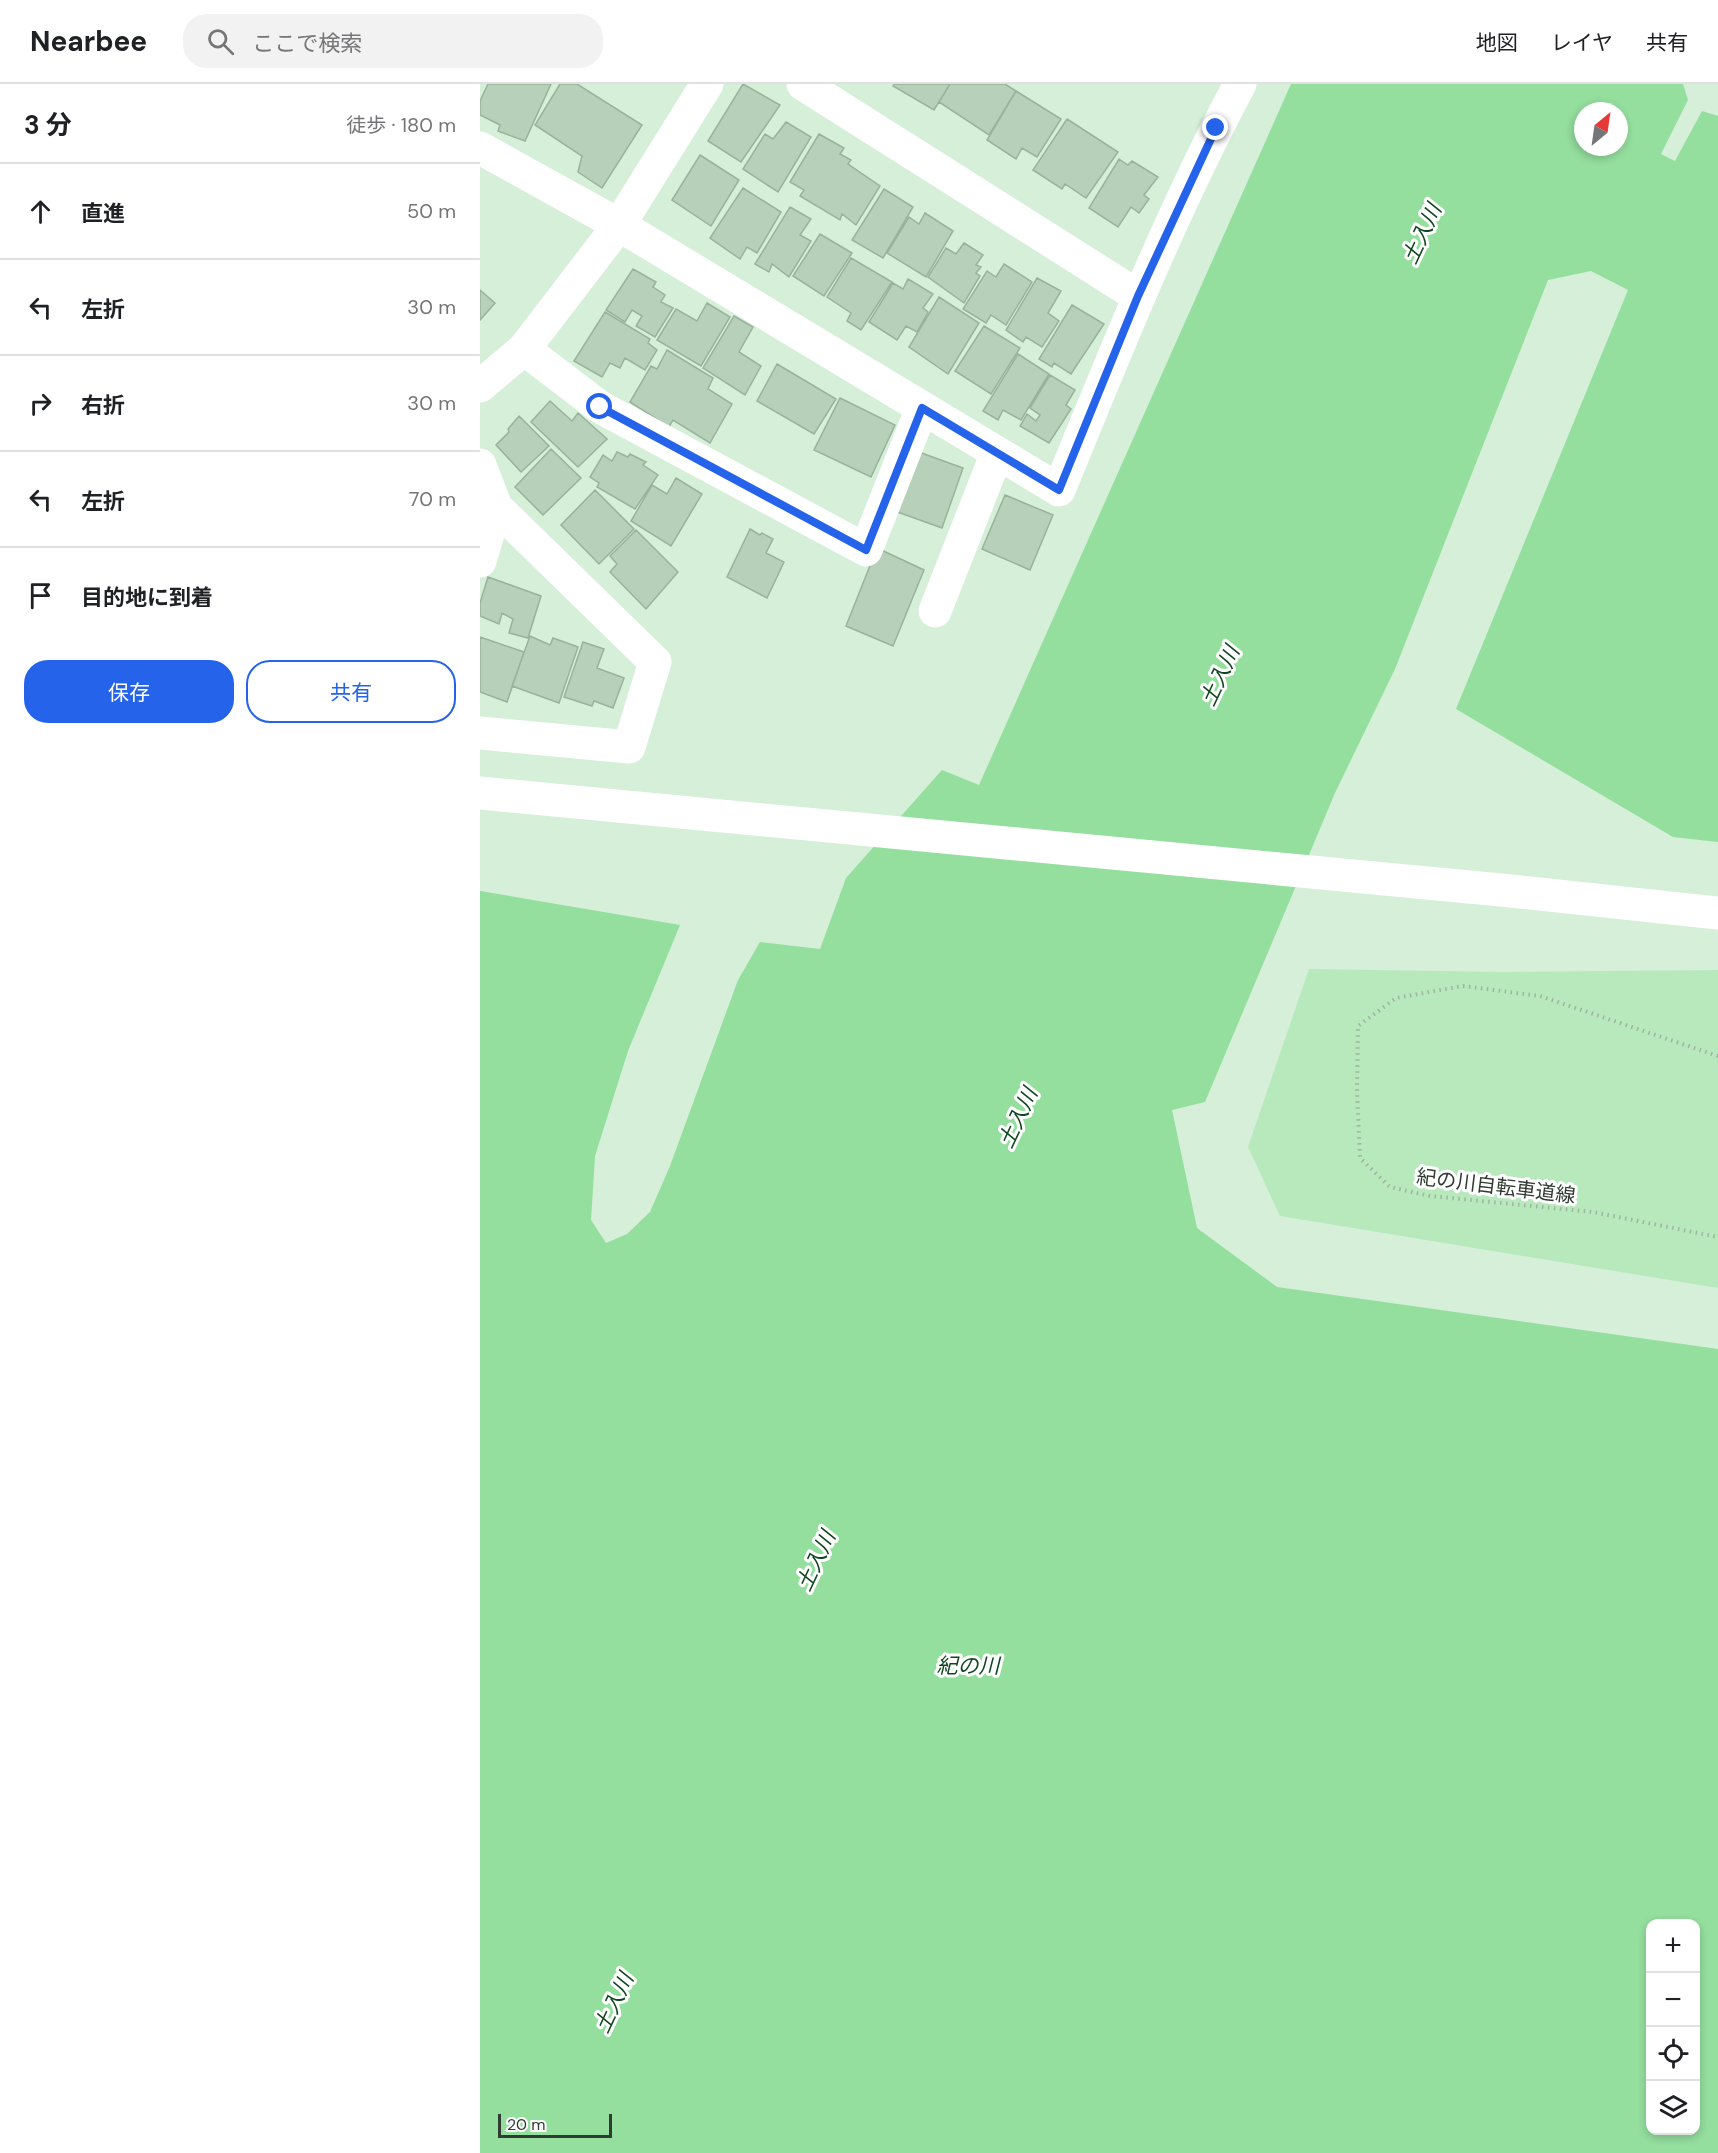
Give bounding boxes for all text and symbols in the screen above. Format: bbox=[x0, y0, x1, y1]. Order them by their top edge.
search box bbox=[183, 14, 603, 68]
text: Nearbee bbox=[30, 23, 147, 60]
icon: search bbox=[204, 25, 237, 58]
text: ここで検索 bbox=[252, 29, 362, 58]
text: 地図 bbox=[1476, 29, 1518, 57]
text: レイヤ bbox=[1551, 29, 1613, 57]
text: 共有 bbox=[1646, 29, 1688, 57]
north arrow bbox=[1574, 102, 1628, 156]
text: 3 分 bbox=[24, 108, 72, 142]
text: 徒歩 · 180 m bbox=[346, 112, 456, 138]
route end bbox=[1202, 114, 1228, 140]
icon: ahead bbox=[24, 195, 57, 228]
text: 50 m bbox=[407, 198, 456, 224]
water label: 土入川 bbox=[1396, 198, 1449, 268]
text: 直進 bbox=[81, 199, 125, 228]
icon: left bbox=[24, 291, 57, 324]
text: 30 m bbox=[407, 294, 456, 320]
text: 左折 bbox=[81, 295, 125, 324]
icon: right bbox=[24, 387, 57, 420]
text: 30 m bbox=[407, 390, 456, 416]
text: 右折 bbox=[81, 391, 125, 420]
route start bbox=[586, 393, 612, 419]
icon: left bbox=[24, 483, 57, 516]
text: 70 m bbox=[409, 486, 456, 512]
text: 左折 bbox=[81, 487, 125, 516]
icon: arrive bbox=[24, 579, 57, 612]
text: 目的地に到着 bbox=[81, 583, 213, 612]
water label: 土入川 bbox=[1194, 640, 1247, 710]
button: 保存 bbox=[24, 660, 234, 723]
button: 共有 bbox=[246, 660, 456, 723]
water label: 土入川 bbox=[992, 1082, 1045, 1152]
street label: 紀の川自転車道線 bbox=[1415, 1163, 1577, 1209]
water label: 土入川 bbox=[790, 1525, 843, 1595]
water label: 紀の川 bbox=[937, 1652, 1001, 1680]
map controls bbox=[1646, 1919, 1700, 2135]
button: + bbox=[1646, 1919, 1700, 1973]
water label: 土入川 bbox=[588, 1967, 641, 2037]
button: − bbox=[1646, 1973, 1700, 2027]
button: locate bbox=[1646, 2027, 1700, 2081]
button: layers bbox=[1646, 2081, 1700, 2135]
scale bar bbox=[498, 2111, 612, 2138]
text: 20 m bbox=[507, 2114, 546, 2135]

